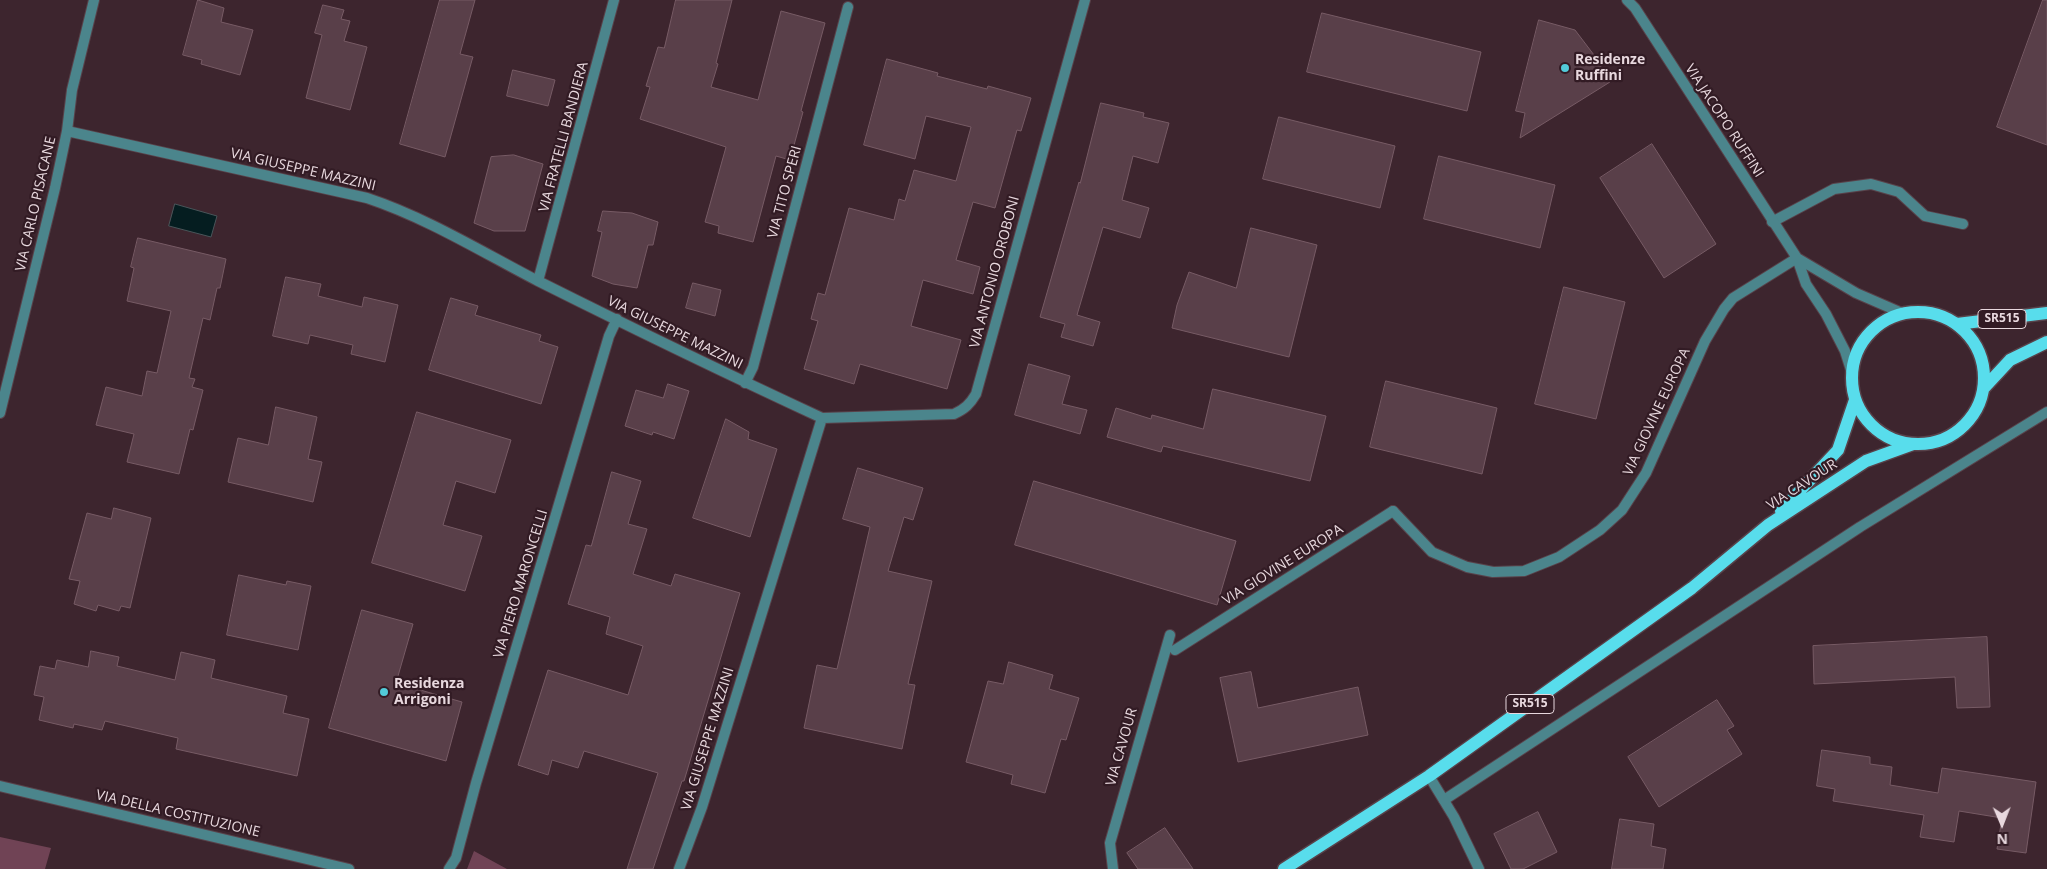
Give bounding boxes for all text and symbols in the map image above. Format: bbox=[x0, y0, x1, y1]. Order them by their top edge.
place label: Residenze Ruffini bbox=[1575, 52, 1645, 84]
street label: VIA FRATELLI BANDIERA bbox=[536, 60, 592, 214]
street label: VIA JACOPO RUFFINI bbox=[1681, 61, 1767, 181]
marker: Residenze Ruffini bbox=[1559, 62, 1571, 74]
street label: VIA CARLO PISACANE bbox=[12, 135, 60, 273]
street label: VIA TITO SPERI bbox=[765, 144, 805, 240]
street label: VIA GIUSEPPE MAZZINI bbox=[229, 145, 377, 195]
street label: VIA ANTONIO OROBONI bbox=[967, 194, 1023, 350]
street label: VIA GIUSEPPE MAZZINI bbox=[605, 293, 745, 373]
road number: SR515 bbox=[1978, 310, 2026, 328]
street label: VIA GIOVINE EUROPA bbox=[1620, 346, 1694, 478]
street label: VIA CAVOUR bbox=[1764, 456, 1840, 514]
street label: VIA PIERO MARONCELLI bbox=[490, 508, 552, 660]
street label: VIA GIOVINE EUROPA bbox=[1220, 521, 1346, 609]
street label: VIA GIUSEPPE MAZZINI bbox=[678, 665, 738, 813]
place label: Residenza Arrigoni bbox=[394, 676, 464, 709]
marker: Residenza Arrigoni bbox=[378, 686, 390, 698]
road number: SR515 bbox=[1506, 694, 1554, 714]
street label: VIA CAVOUR bbox=[1103, 706, 1141, 788]
street label: VIA DELLA COSTITUZIONE bbox=[94, 787, 262, 841]
north arrow bbox=[1977, 799, 2027, 849]
text: N bbox=[1996, 830, 2008, 849]

